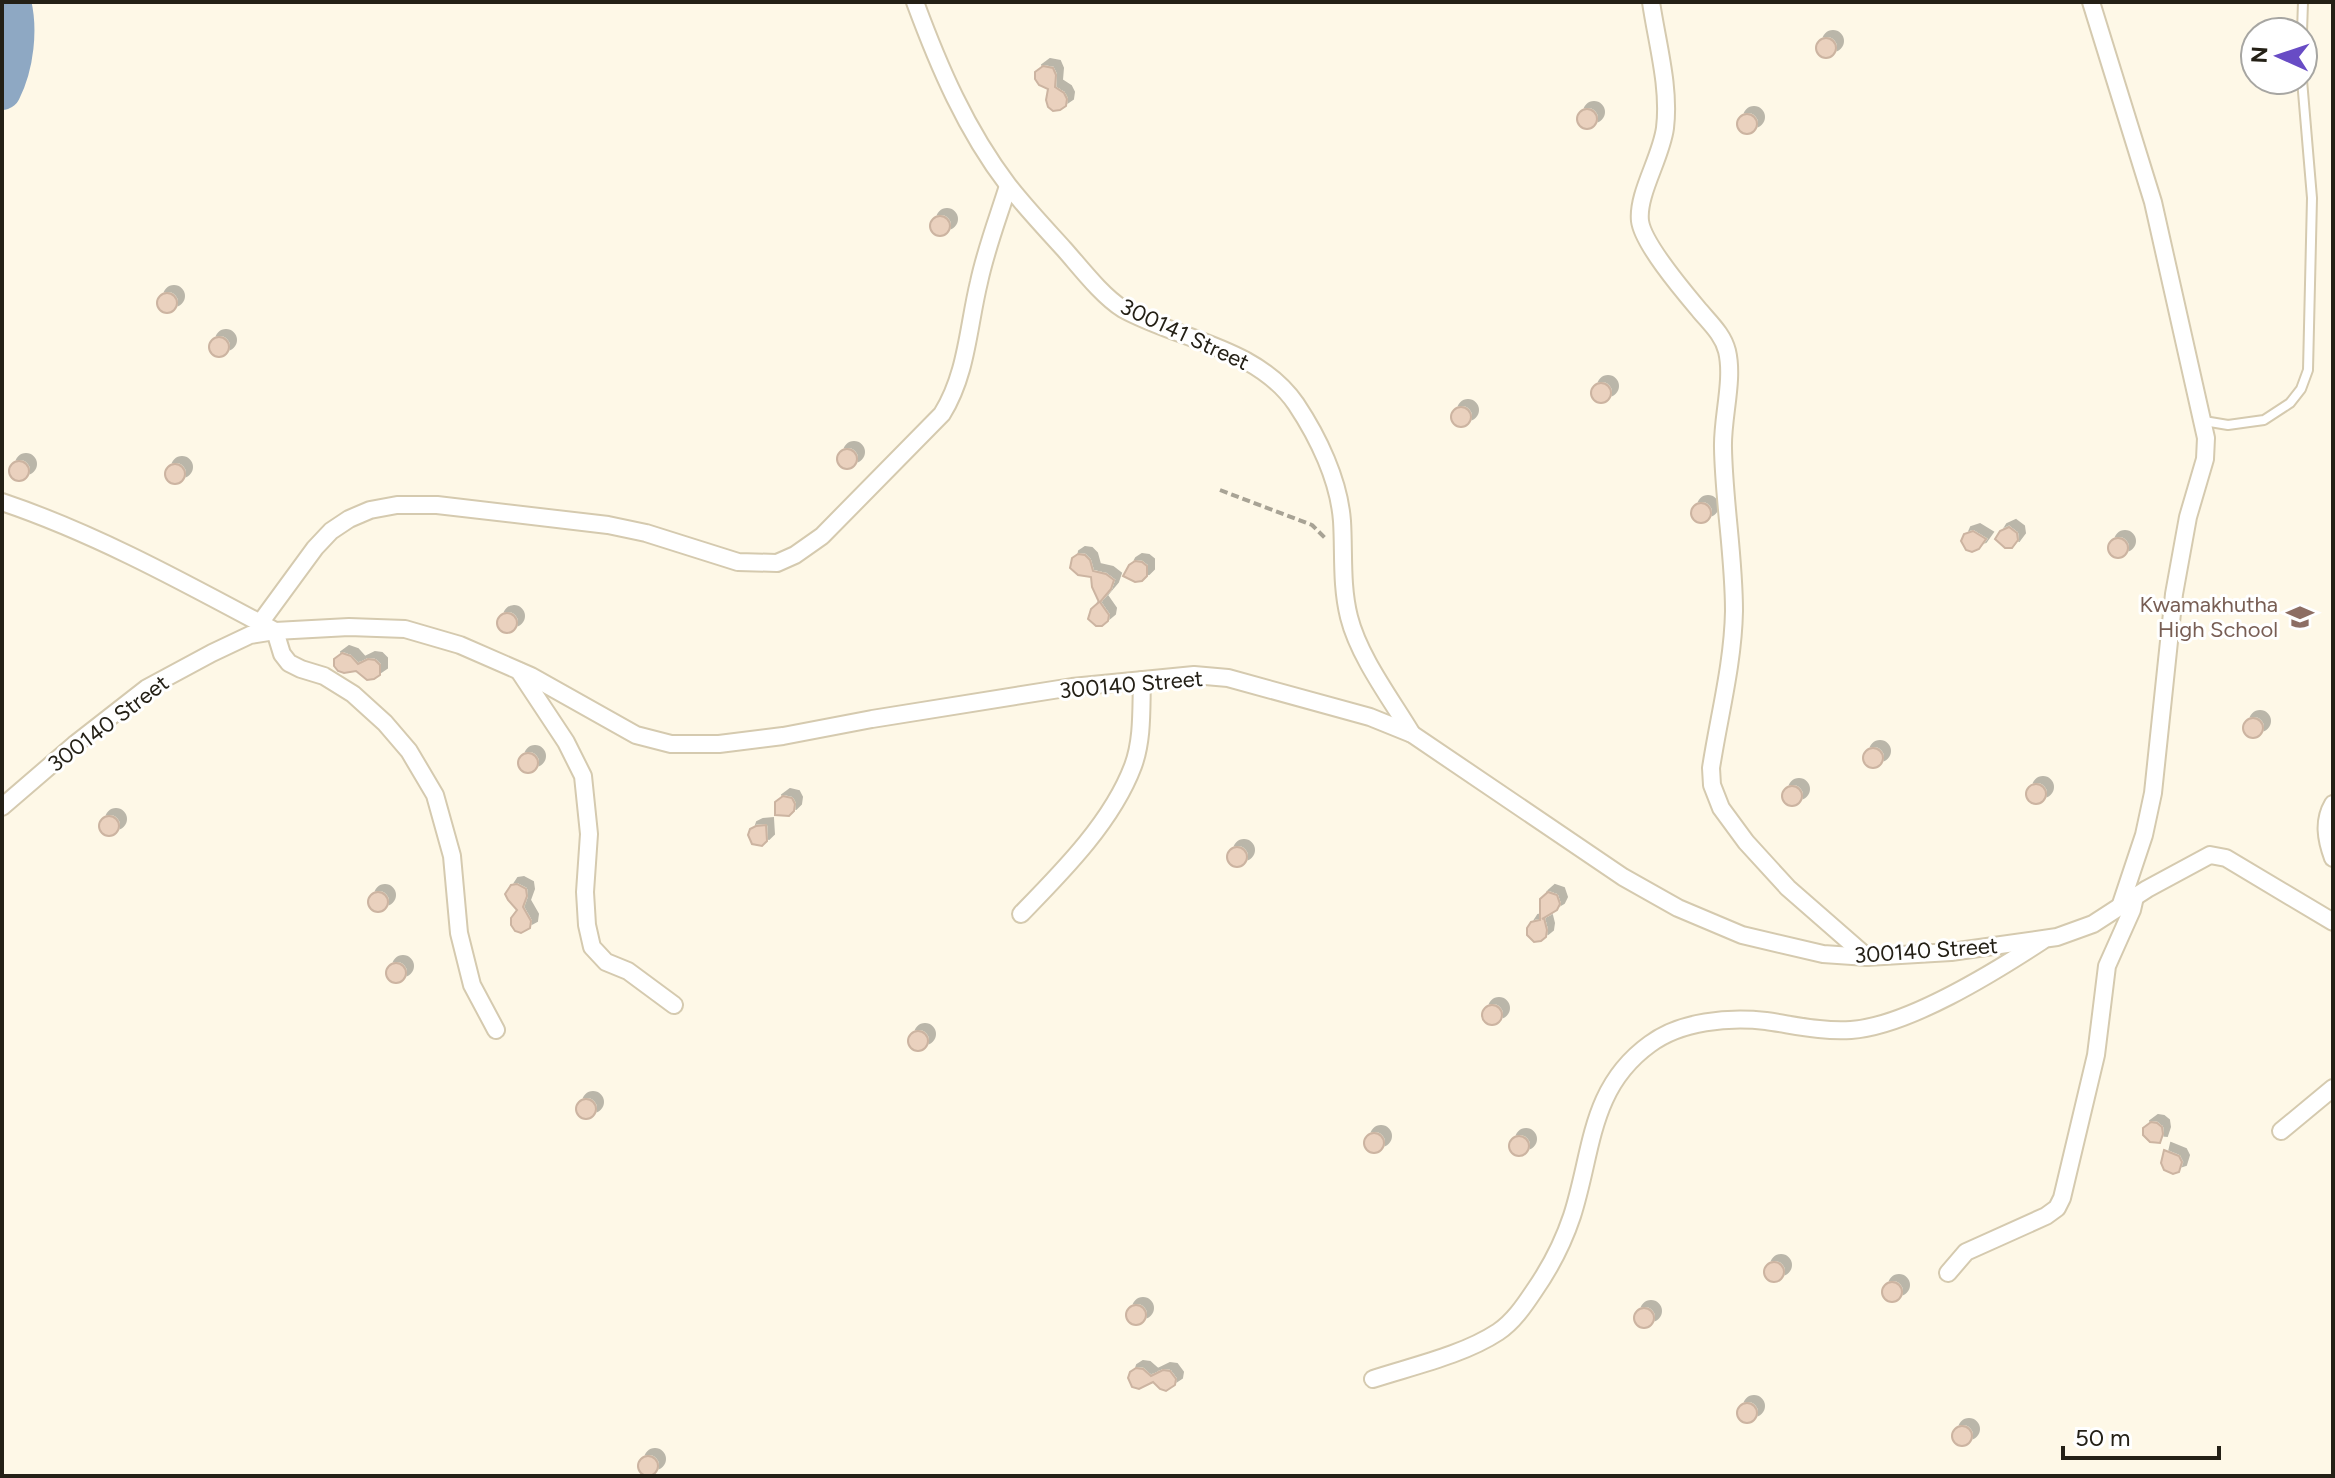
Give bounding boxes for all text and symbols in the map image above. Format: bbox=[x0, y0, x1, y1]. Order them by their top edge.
north arrow bbox=[2239, 16, 2319, 96]
text: N bbox=[2246, 46, 2273, 64]
street label: 300141 Street bbox=[1116, 293, 1254, 376]
place label: Kwamakhutha High School bbox=[2140, 591, 2278, 643]
school or university icon: Kwamakhutha High School bbox=[2285, 602, 2315, 632]
street label: 300140 Street bbox=[1058, 665, 1204, 704]
street label: 300140 Street bbox=[43, 669, 174, 778]
street label: 300140 Street bbox=[1853, 932, 1999, 969]
scale bar bbox=[2063, 1410, 2219, 1460]
text: 50 m bbox=[2075, 1423, 2131, 1452]

